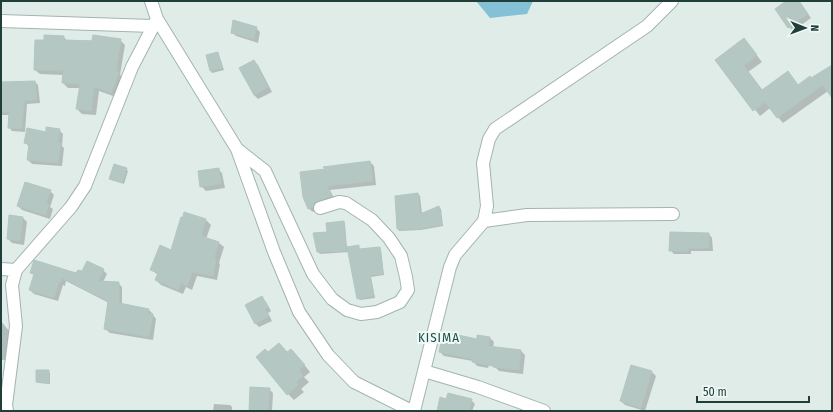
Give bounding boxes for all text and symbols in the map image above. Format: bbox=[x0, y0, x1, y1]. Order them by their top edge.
north arrow bbox=[785, 8, 825, 48]
text: N bbox=[808, 25, 821, 32]
district label: KISIMA bbox=[418, 330, 460, 345]
scale bar bbox=[697, 378, 809, 404]
text: 50 m bbox=[703, 385, 727, 399]

